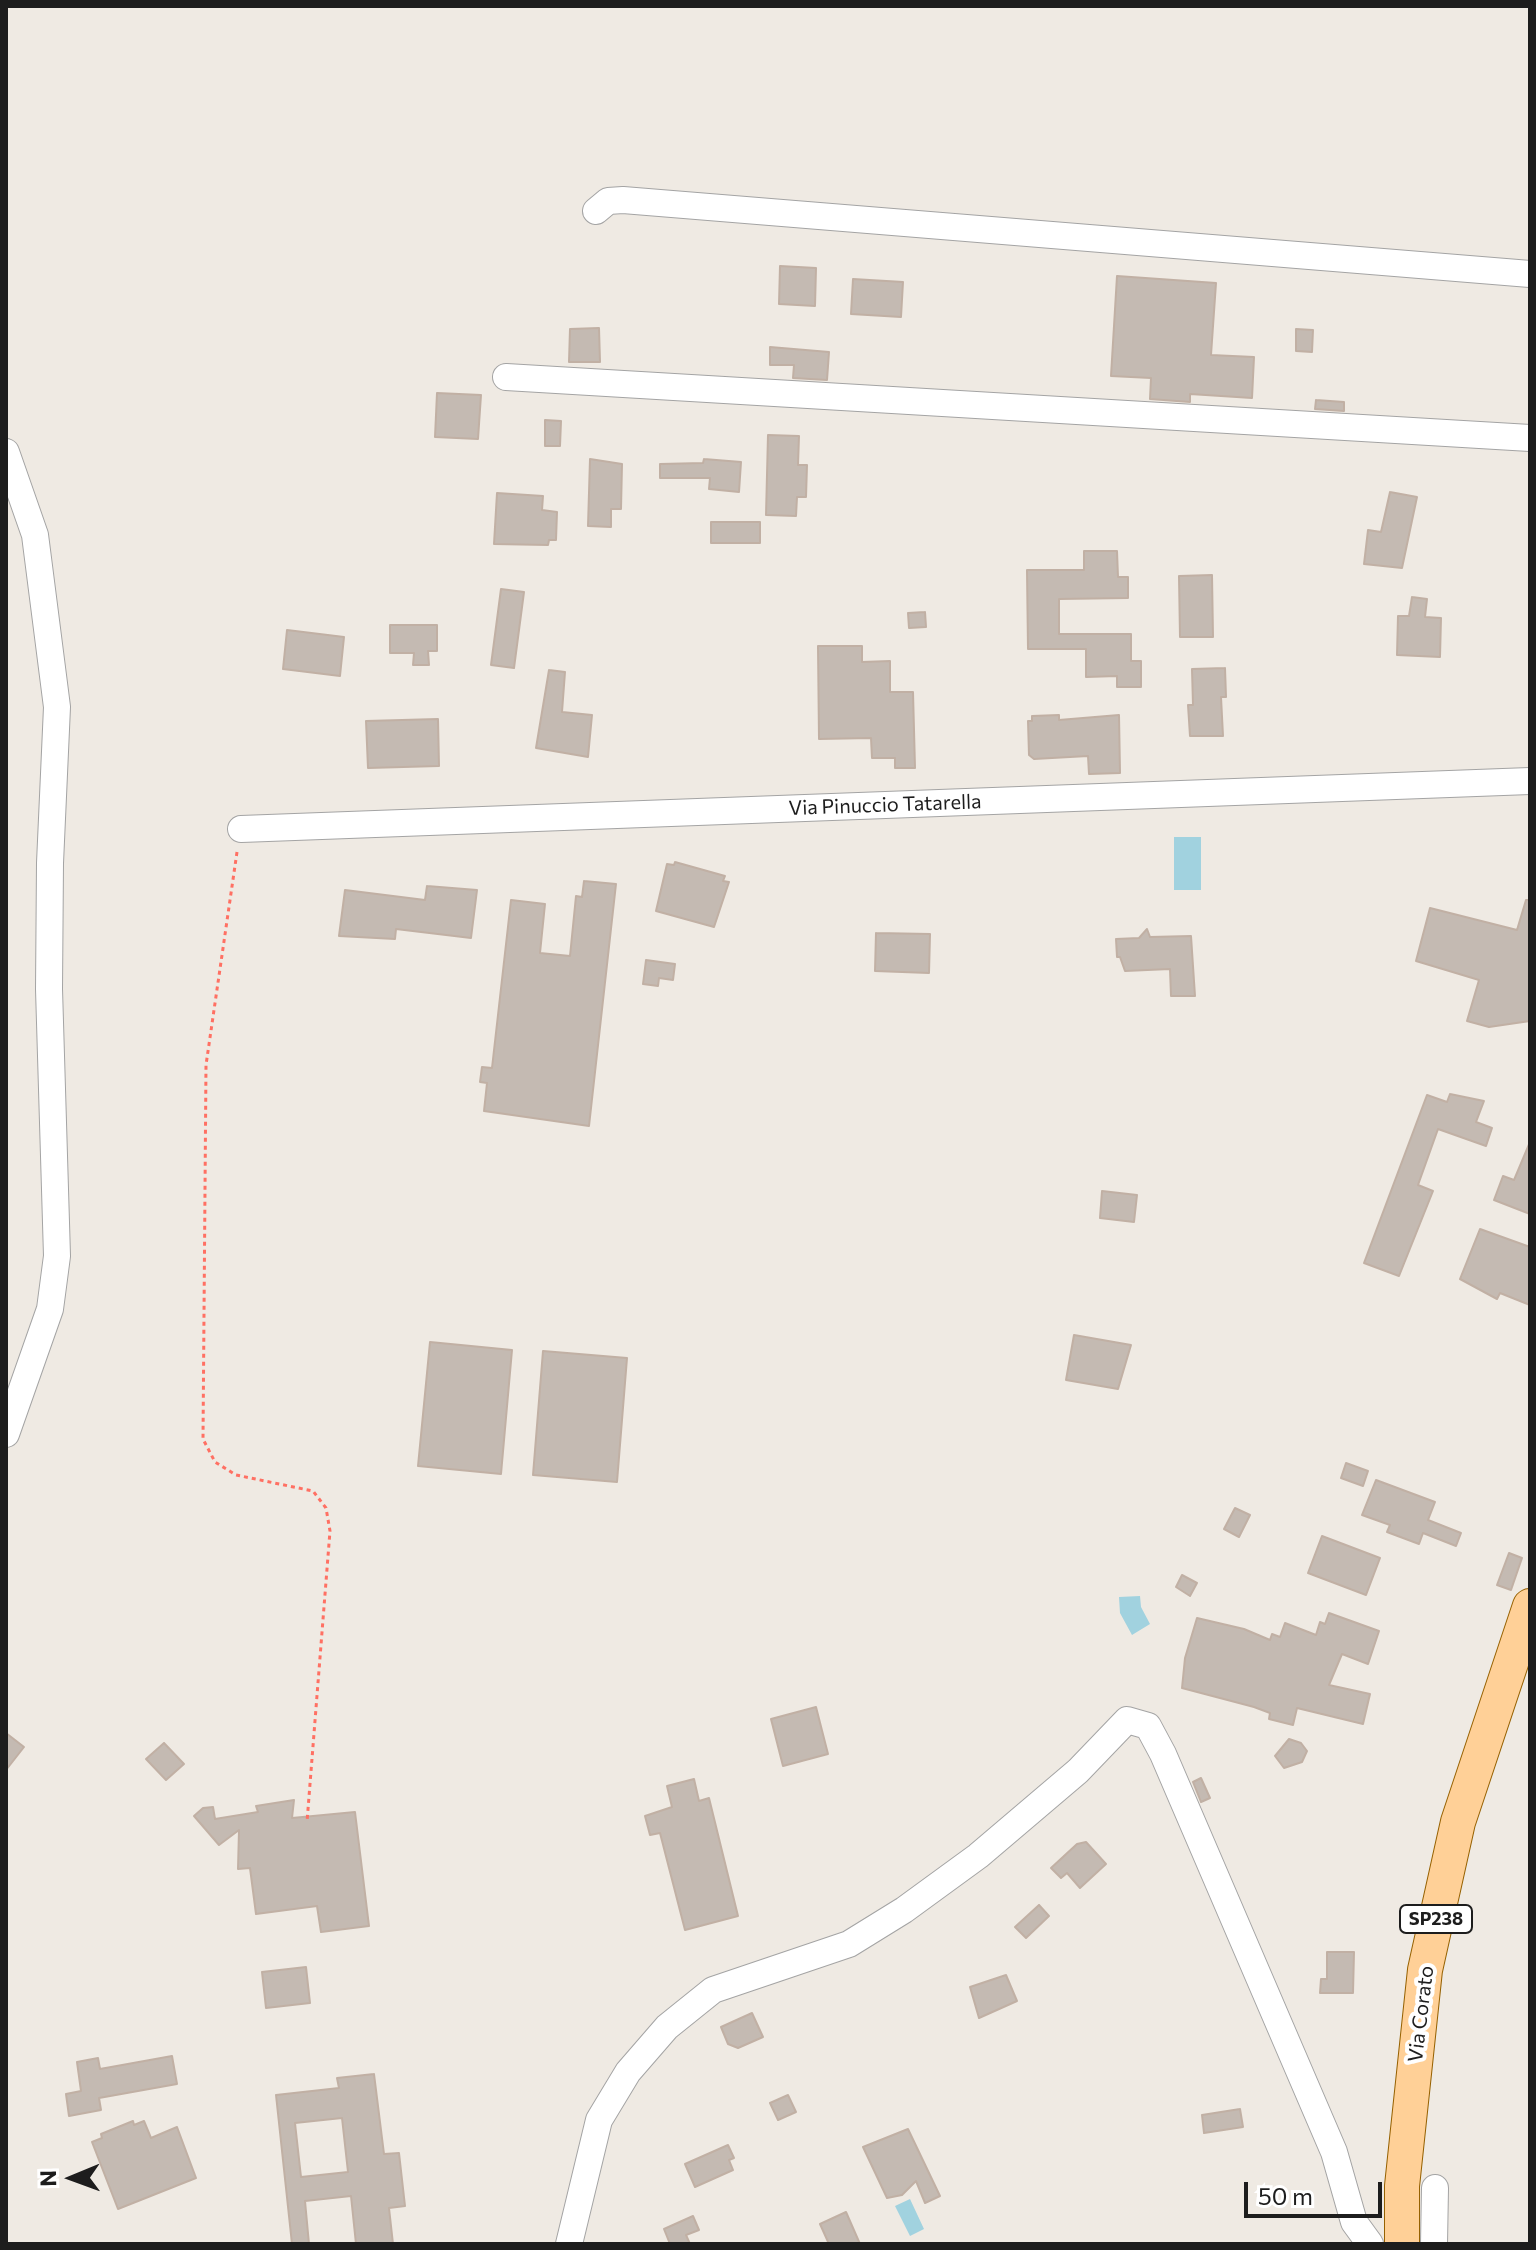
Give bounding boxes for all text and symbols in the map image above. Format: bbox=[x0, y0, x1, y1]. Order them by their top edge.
street label: Via Pinuccio Tatarella bbox=[788, 790, 982, 820]
road number: SP238 bbox=[1400, 1905, 1472, 1933]
street label: Via Corato bbox=[1403, 1964, 1439, 2064]
north arrow bbox=[32, 2138, 112, 2218]
scale bar bbox=[1248, 2166, 1386, 2216]
text: N bbox=[34, 2170, 61, 2187]
text: 50 m bbox=[1258, 2181, 1313, 2210]

